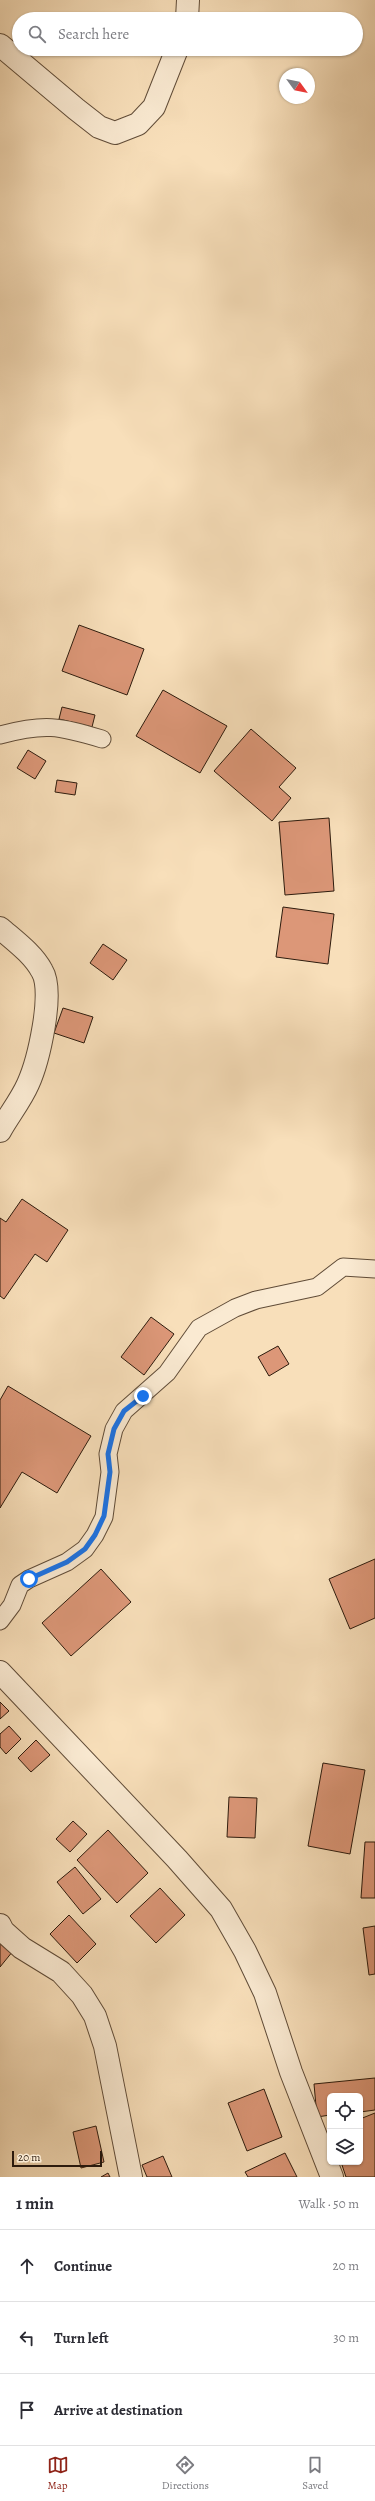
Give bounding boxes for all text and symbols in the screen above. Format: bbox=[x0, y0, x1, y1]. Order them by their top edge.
search box bbox=[12, 12, 363, 56]
icon: search bbox=[26, 23, 48, 45]
text: Search here bbox=[58, 24, 129, 44]
north arrow bbox=[279, 68, 315, 104]
route end bbox=[134, 1387, 152, 1405]
route start bbox=[20, 1570, 38, 1588]
map controls bbox=[327, 2093, 363, 2165]
button: locate bbox=[327, 2093, 363, 2129]
button: layers bbox=[327, 2129, 363, 2165]
scale bar bbox=[12, 2149, 102, 2168]
text: 20 m bbox=[18, 2150, 40, 2165]
text: 1 min bbox=[16, 2192, 54, 2215]
text: Walk · 50 m bbox=[299, 2195, 359, 2212]
icon: ahead bbox=[16, 2255, 38, 2277]
text: Continue bbox=[54, 2256, 112, 2276]
text: 20 m bbox=[333, 2257, 359, 2274]
icon: left bbox=[16, 2327, 38, 2349]
text: Turn left bbox=[54, 2328, 109, 2348]
text: 30 m bbox=[333, 2329, 359, 2346]
icon: arrive bbox=[16, 2399, 38, 2421]
text: Arrive at destination bbox=[54, 2400, 183, 2420]
tab: Map bbox=[47, 2454, 69, 2493]
tab: Directions bbox=[162, 2454, 209, 2493]
tab: Saved bbox=[302, 2454, 328, 2493]

